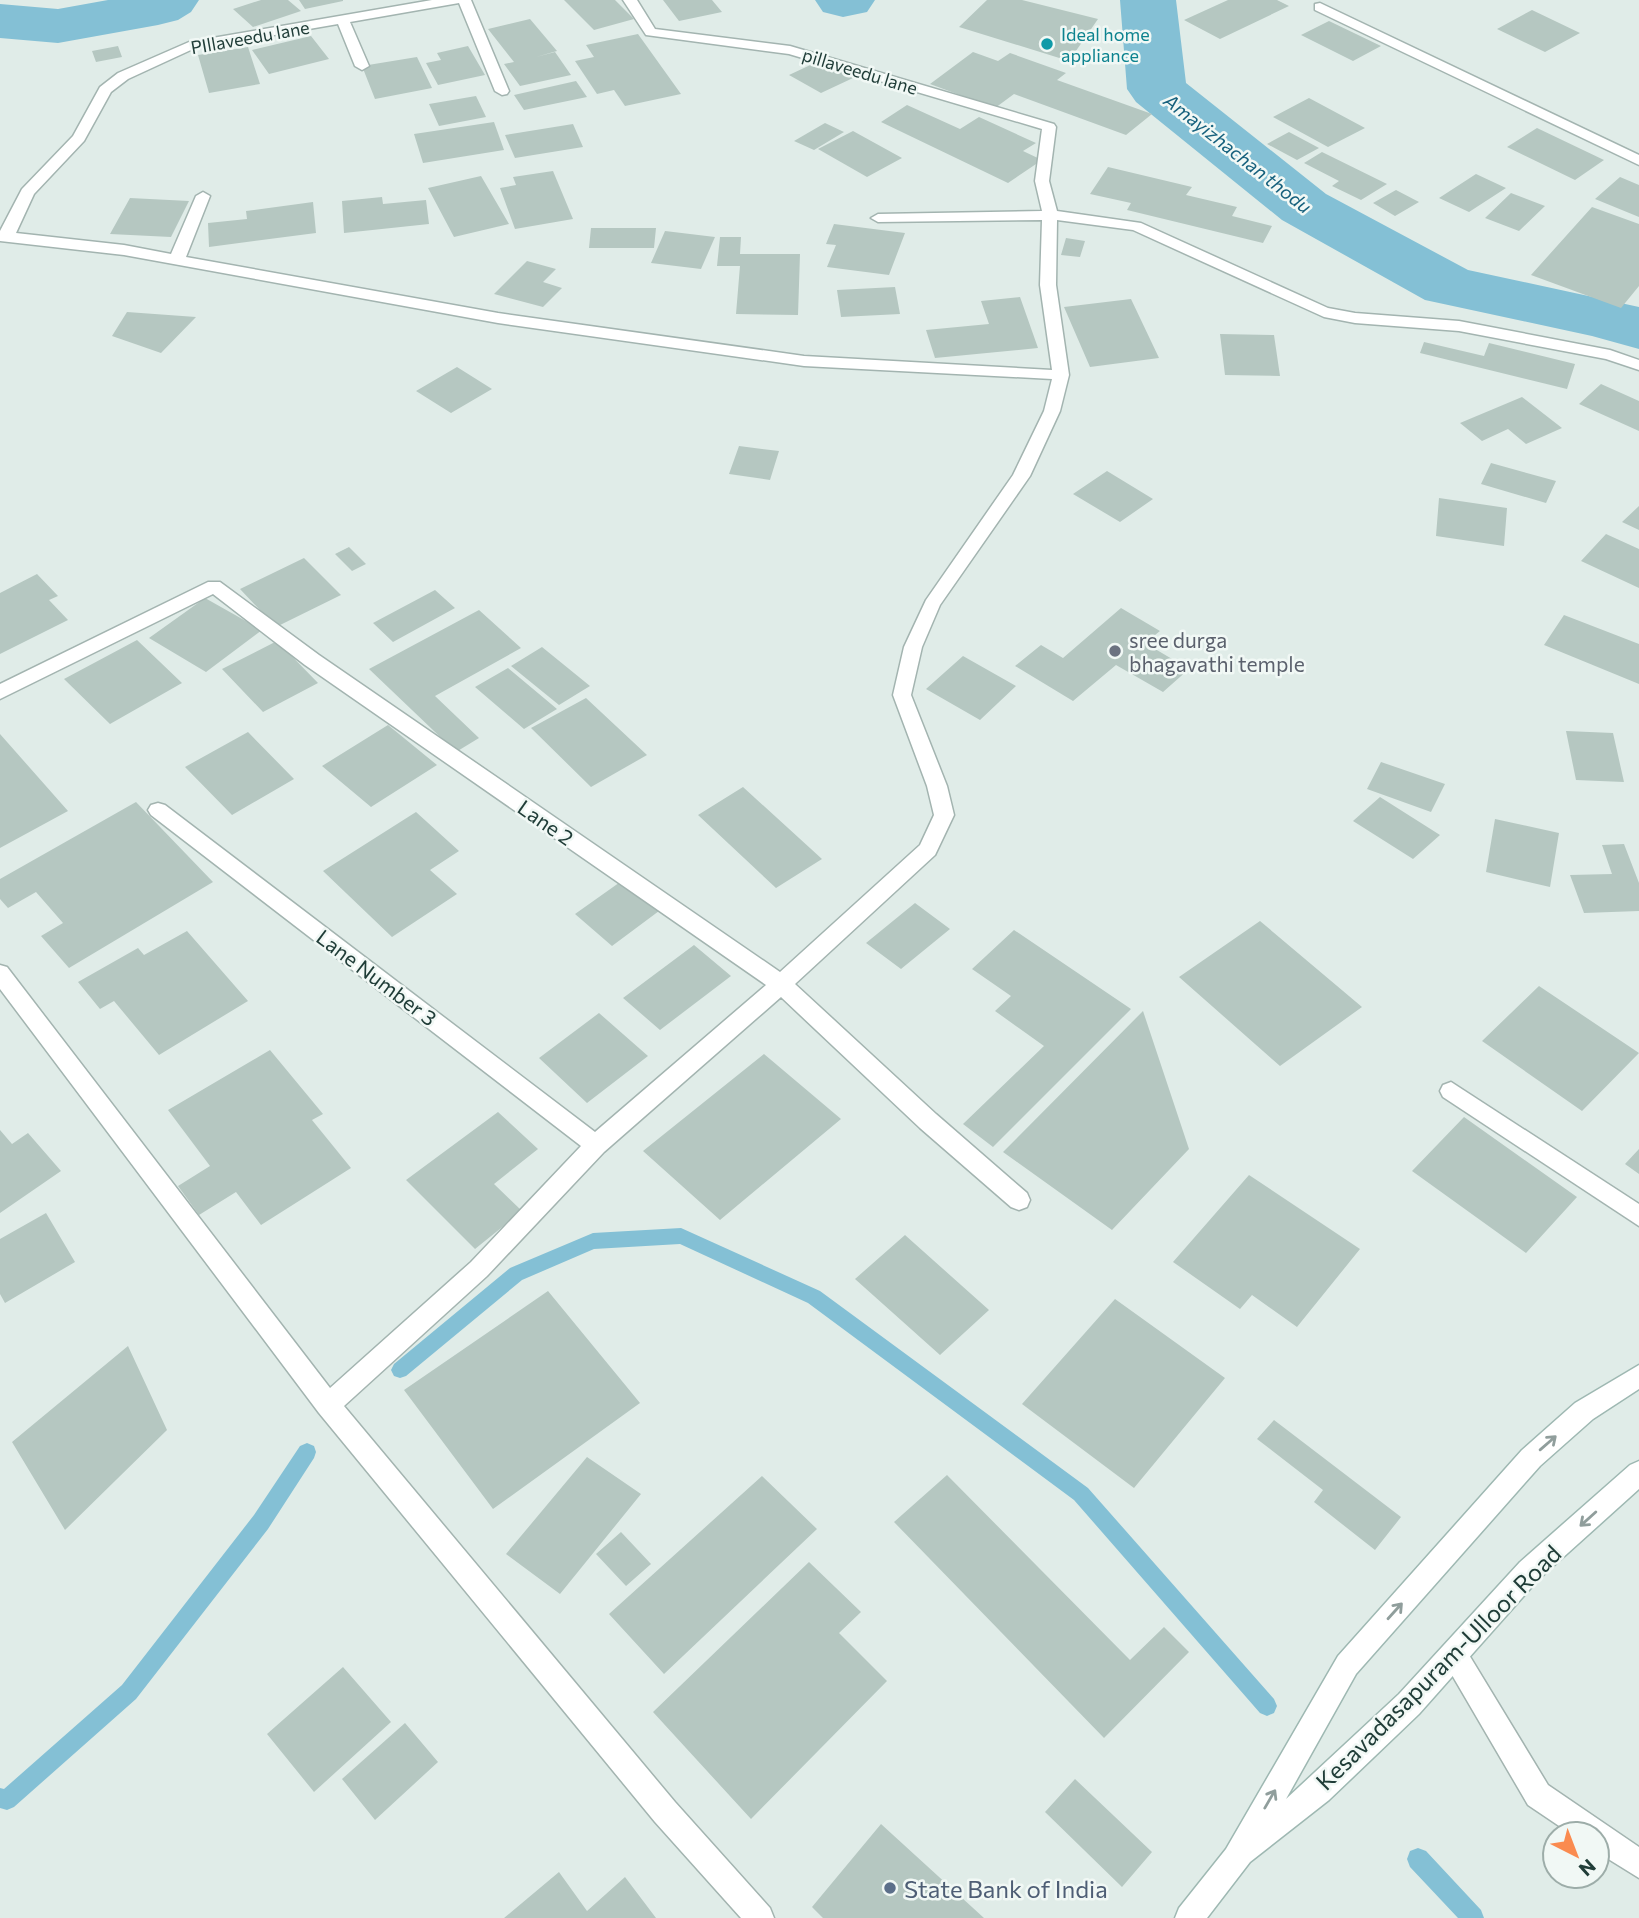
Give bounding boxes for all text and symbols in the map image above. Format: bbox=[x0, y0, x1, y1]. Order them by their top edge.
street label: PIllaveedu lane bbox=[189, 16, 311, 58]
place label: Ideal home appliance bbox=[1061, 23, 1150, 66]
marker: Ideal home appliance bbox=[1039, 36, 1055, 52]
street label: pillaveedu lane bbox=[800, 43, 920, 99]
water label: Amayizhachan thodu bbox=[1159, 88, 1317, 218]
place label: sree durga bhagavathi temple bbox=[1129, 627, 1305, 676]
marker: sree durga bhagavathi temple bbox=[1107, 643, 1123, 659]
street label: Lane 2 bbox=[514, 794, 578, 850]
street label: Lane Number 3 bbox=[312, 924, 442, 1030]
one-way arrow bbox=[1539, 1435, 1557, 1451]
one-way arrow bbox=[1579, 1511, 1597, 1527]
street label: Kesavadasapuram-Ulloor Road bbox=[1309, 1538, 1567, 1796]
one-way arrow bbox=[1387, 1602, 1403, 1620]
one-way arrow bbox=[1263, 1790, 1277, 1810]
north arrow bbox=[1541, 1820, 1611, 1890]
text: N bbox=[1575, 1855, 1601, 1881]
place label: State Bank of India bbox=[904, 1874, 1108, 1903]
marker: State Bank of India bbox=[882, 1880, 898, 1896]

